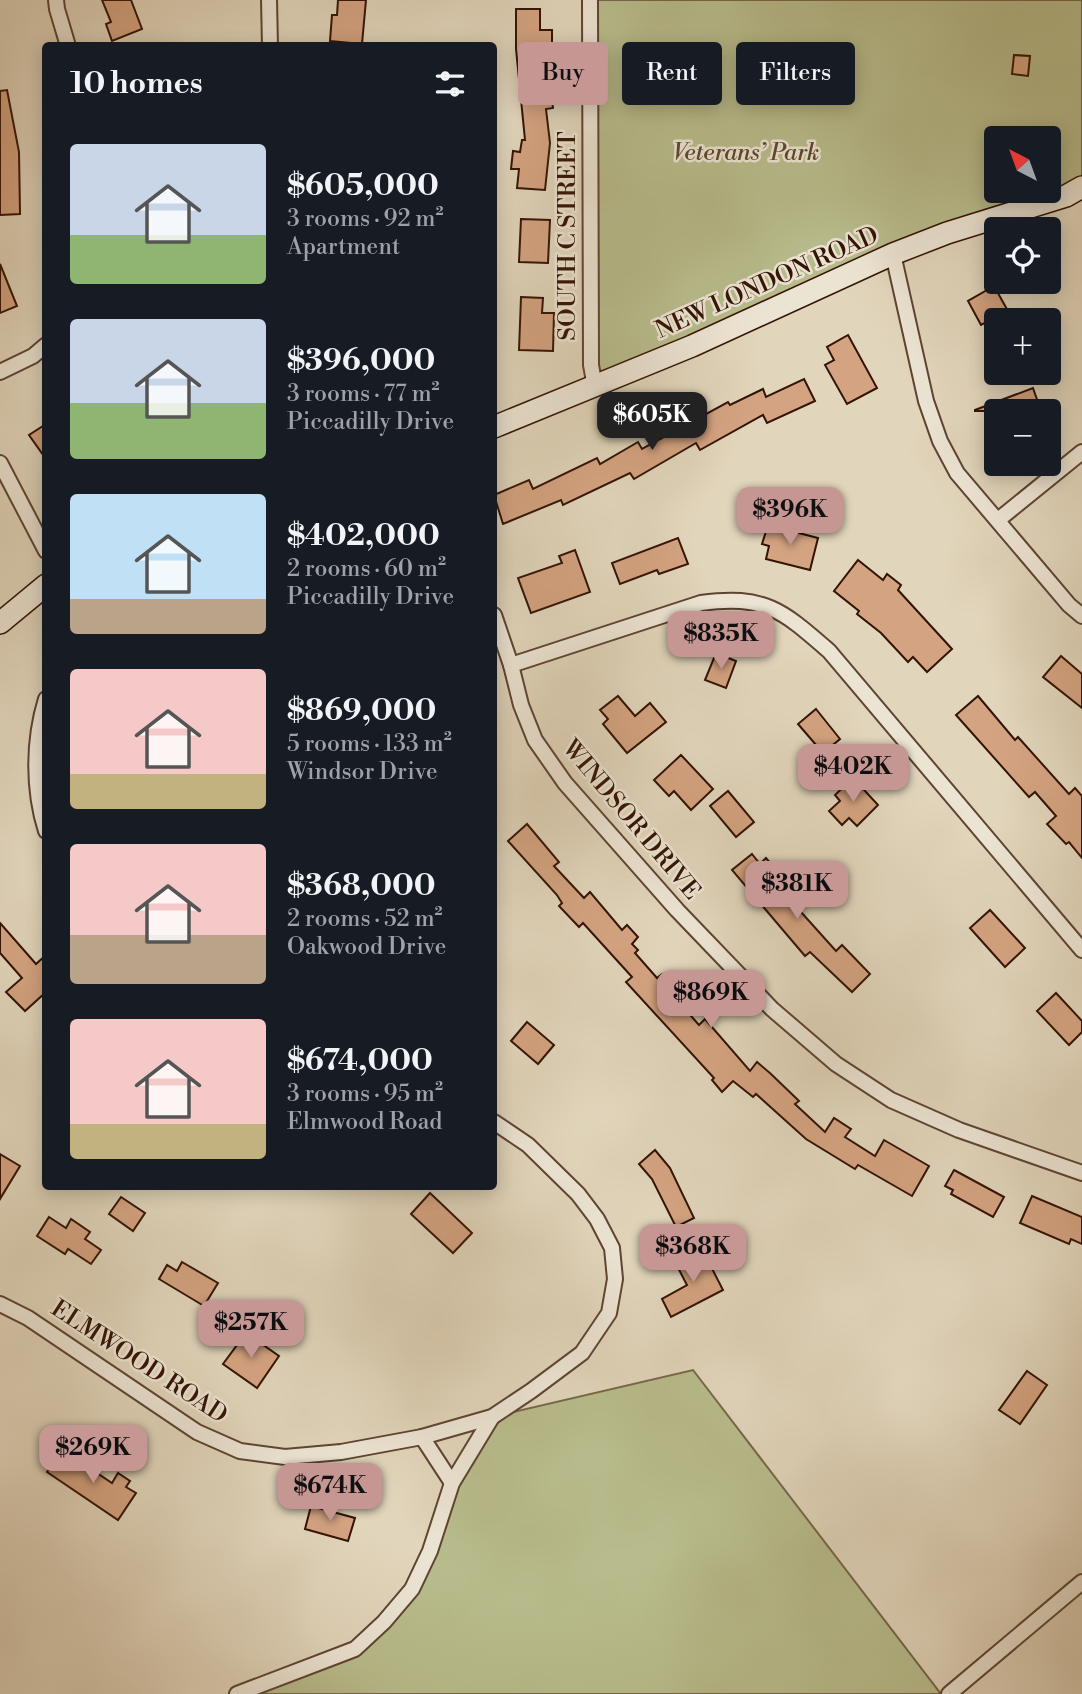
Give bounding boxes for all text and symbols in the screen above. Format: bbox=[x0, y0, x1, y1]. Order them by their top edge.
chip: Buy bbox=[518, 42, 608, 105]
chip: Rent bbox=[622, 42, 722, 105]
chip: Filters bbox=[736, 42, 855, 105]
text: 10 homes bbox=[70, 65, 203, 103]
icon: filters bbox=[431, 65, 469, 103]
north arrow bbox=[984, 126, 1060, 203]
map controls bbox=[984, 126, 1061, 476]
street label: SOUTH C STREET bbox=[553, 131, 583, 341]
park label: Veterans’ Park bbox=[673, 138, 819, 168]
text: $605,000 bbox=[287, 167, 439, 205]
icon: home bbox=[126, 172, 210, 256]
text: 3 rooms · 92 m² bbox=[287, 205, 443, 233]
button: locate bbox=[984, 217, 1061, 294]
street label: NEW LONDON ROAD bbox=[651, 220, 883, 346]
text: Apartment bbox=[287, 233, 400, 261]
button: + bbox=[984, 308, 1061, 385]
text: $396,000 bbox=[287, 342, 435, 380]
icon: home bbox=[126, 347, 210, 431]
text: 3 rooms · 77 m² bbox=[287, 380, 440, 408]
pin: $605K bbox=[603, 392, 701, 452]
button: − bbox=[984, 399, 1061, 476]
text: $605K bbox=[613, 401, 691, 429]
text: Piccadilly Drive bbox=[287, 408, 454, 436]
pin: $396K bbox=[741, 488, 839, 547]
text: $396K bbox=[752, 496, 828, 524]
text: $402,000 bbox=[287, 517, 440, 555]
icon: home bbox=[126, 522, 210, 606]
text: 2 rooms · 60 m² bbox=[287, 555, 446, 583]
text: Piccadilly Drive bbox=[287, 583, 454, 611]
pin: $835K bbox=[672, 612, 770, 671]
text: $835K bbox=[683, 620, 759, 648]
text: $869,000 bbox=[287, 692, 436, 730]
icon: home bbox=[126, 697, 210, 781]
text: 5 rooms · 133 m² bbox=[287, 730, 452, 758]
street label: WINDSOR DRIVE bbox=[555, 733, 707, 906]
pin: $402K bbox=[804, 744, 902, 804]
text: $402K bbox=[814, 753, 892, 781]
text: Windsor Drive bbox=[287, 758, 438, 786]
pin: $381K bbox=[748, 862, 846, 921]
text: $368,000 bbox=[287, 867, 436, 905]
text: $381K bbox=[761, 870, 833, 898]
icon: home bbox=[126, 872, 210, 956]
text: 2 rooms · 52 m² bbox=[287, 905, 443, 933]
text: Oakwood Drive bbox=[287, 933, 446, 961]
pin: $869K bbox=[662, 970, 760, 1030]
text: $869K bbox=[673, 979, 749, 1007]
text: $674,000 bbox=[287, 1042, 433, 1080]
icon: home bbox=[126, 1047, 210, 1131]
text: 3 rooms · 95 m² bbox=[287, 1080, 443, 1108]
text: Elmwood Road bbox=[287, 1108, 442, 1136]
pin: $368K bbox=[644, 1224, 742, 1284]
text: $368K bbox=[655, 1233, 731, 1261]
street label: ELMWOOD ROAD bbox=[45, 1294, 233, 1430]
pin: $257K bbox=[202, 1300, 300, 1360]
text: $257K bbox=[214, 1309, 288, 1337]
pin: $269K bbox=[44, 1426, 142, 1485]
text: $269K bbox=[55, 1434, 131, 1462]
pin: $674K bbox=[281, 1464, 379, 1523]
text: $674K bbox=[293, 1472, 367, 1500]

